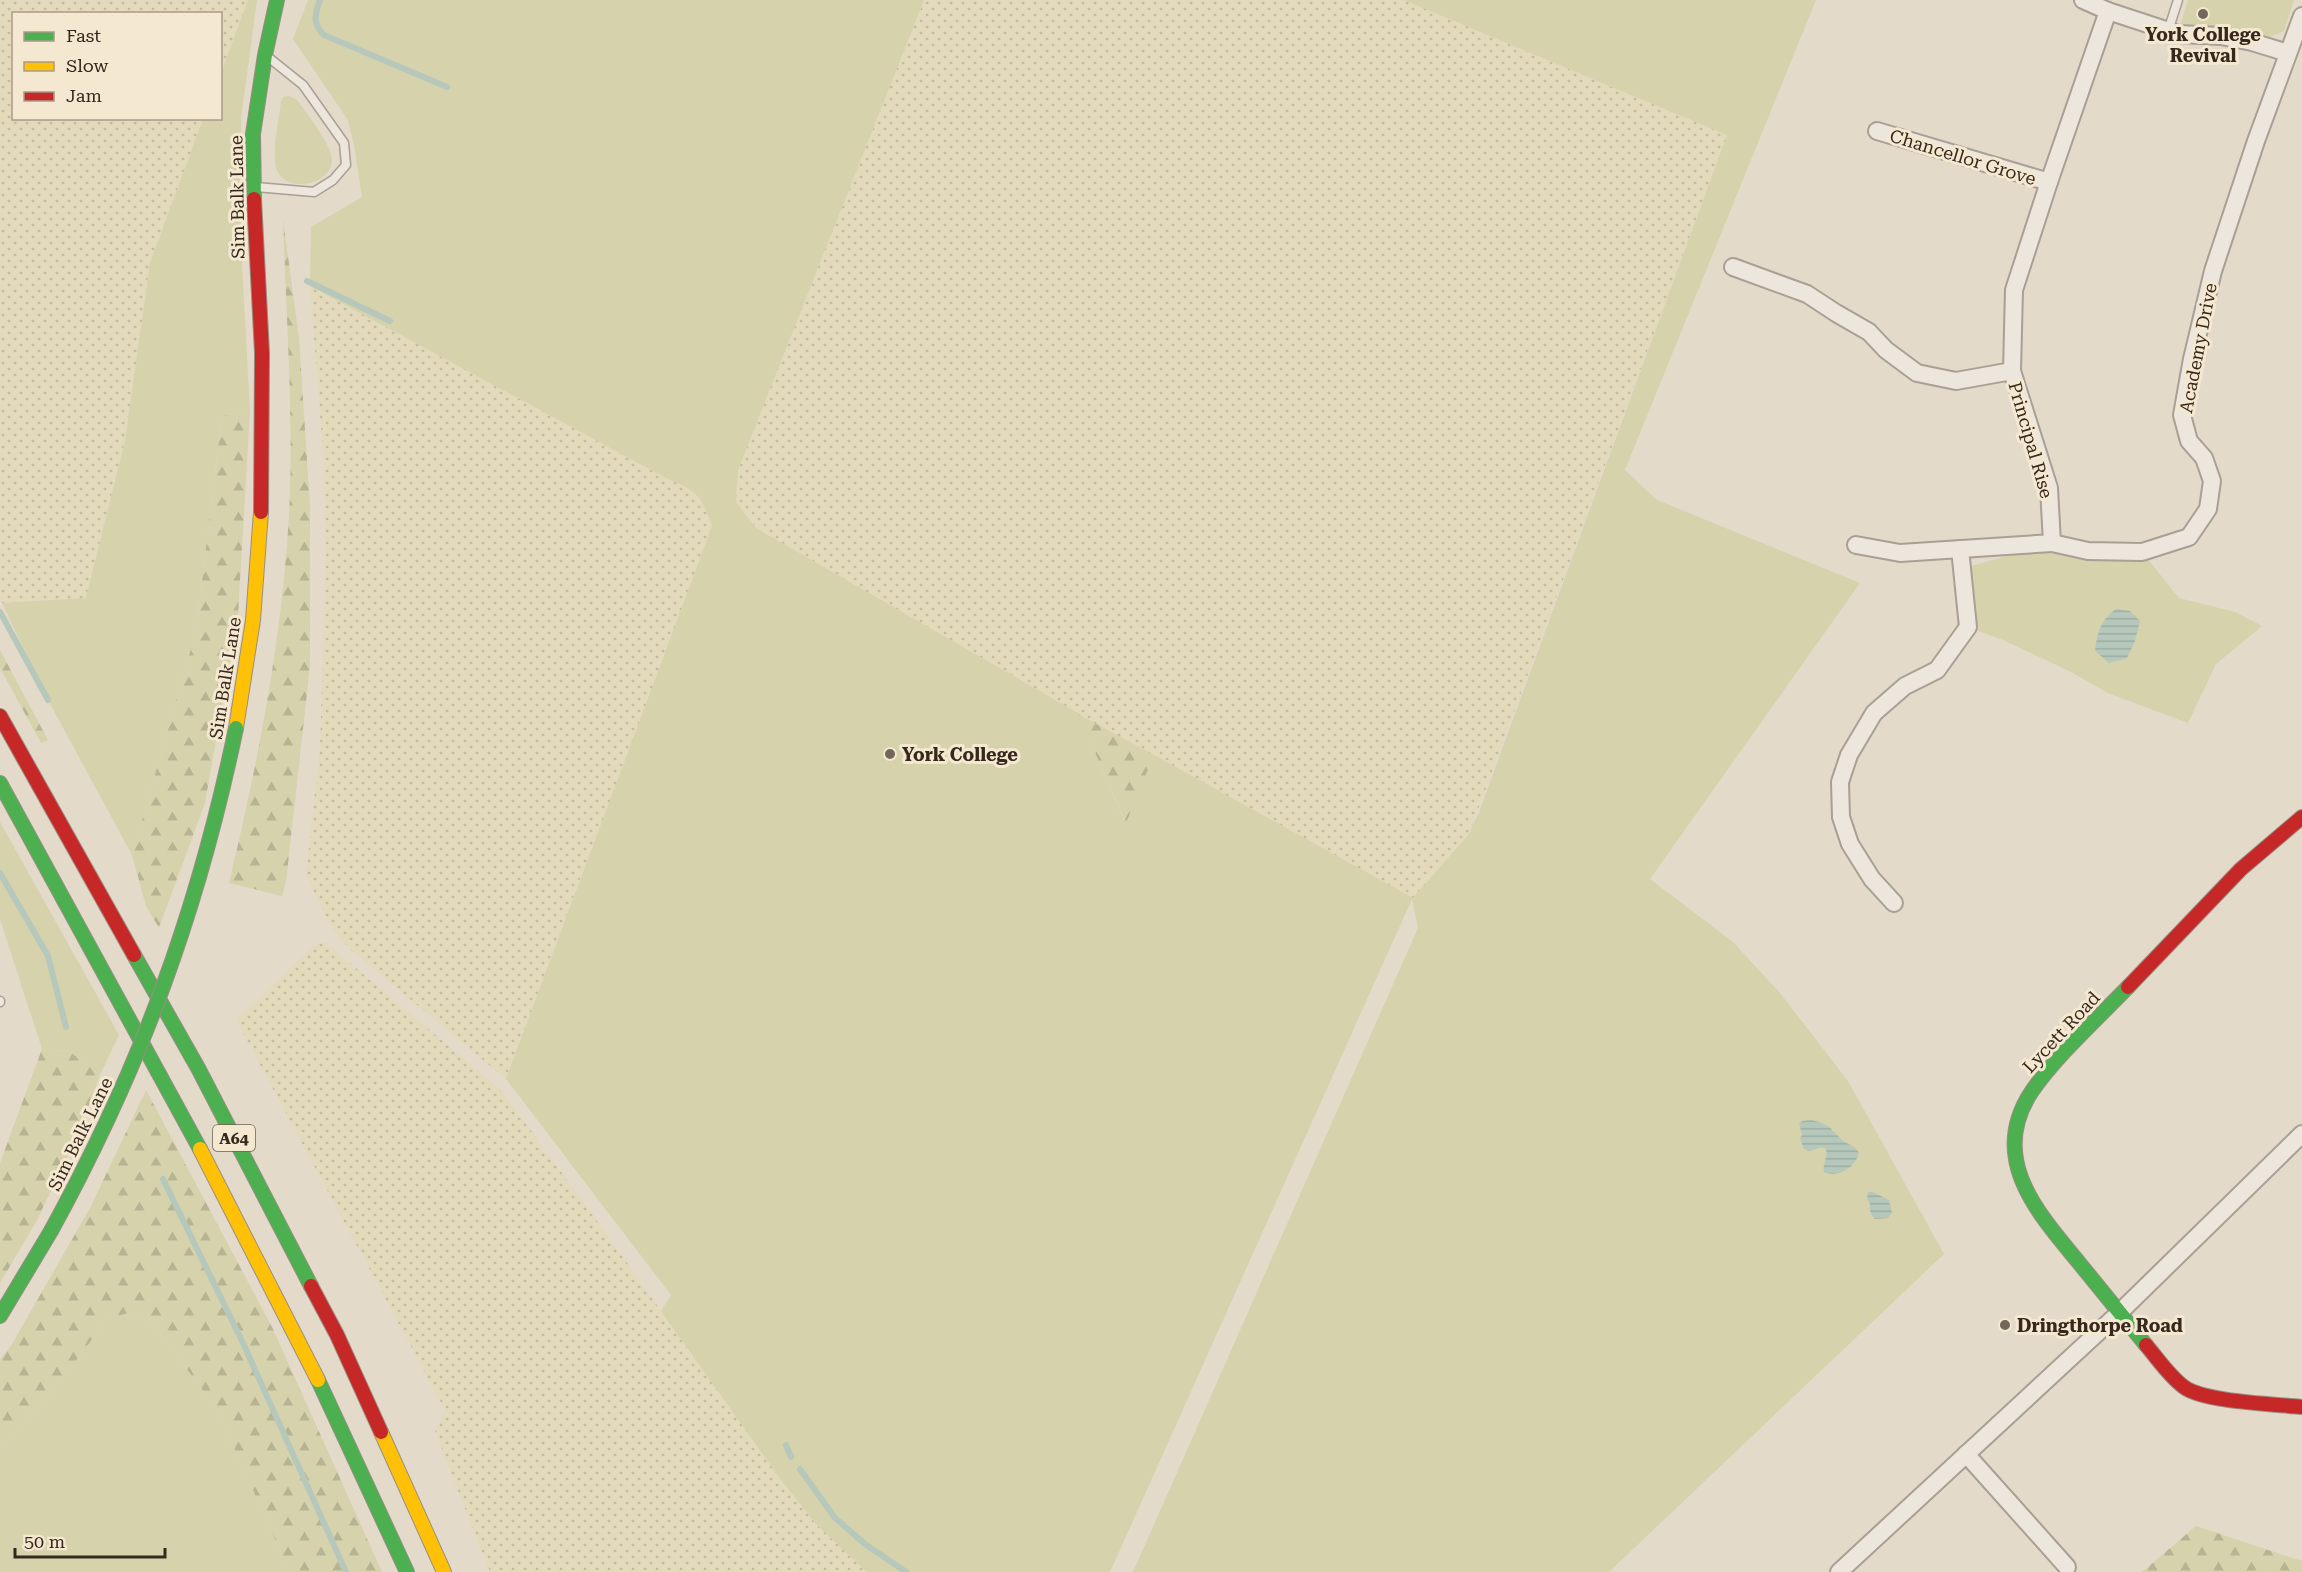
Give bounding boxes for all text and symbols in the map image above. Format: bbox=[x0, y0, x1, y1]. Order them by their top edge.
marker: York College Revival bbox=[2196, 7, 2210, 21]
legend bbox=[12, 12, 222, 120]
place label: York College Revival bbox=[2145, 24, 2261, 66]
text: Fast bbox=[66, 25, 101, 46]
text: Slow bbox=[66, 55, 108, 76]
text: Jam bbox=[66, 85, 102, 106]
street label: Chancellor Grove bbox=[1887, 125, 2039, 189]
street label: Sim Balk Lane bbox=[225, 135, 249, 259]
street label: Academy Drive bbox=[2175, 281, 2221, 415]
street label: Principal Rise bbox=[2004, 379, 2058, 501]
street label: Sim Balk Lane bbox=[205, 615, 245, 741]
place label: York College bbox=[902, 744, 1018, 765]
marker: York College bbox=[883, 747, 897, 761]
street label: Lycett Road bbox=[2018, 987, 2104, 1077]
street label: Sim Balk Lane bbox=[43, 1074, 117, 1194]
road number: A64 bbox=[213, 1125, 255, 1151]
place label: Dringthorpe Road bbox=[2017, 1315, 2183, 1336]
marker: Dringthorpe Road bbox=[1998, 1318, 2012, 1332]
scale bar bbox=[15, 1521, 165, 1559]
text: 50 m bbox=[24, 1531, 65, 1552]

